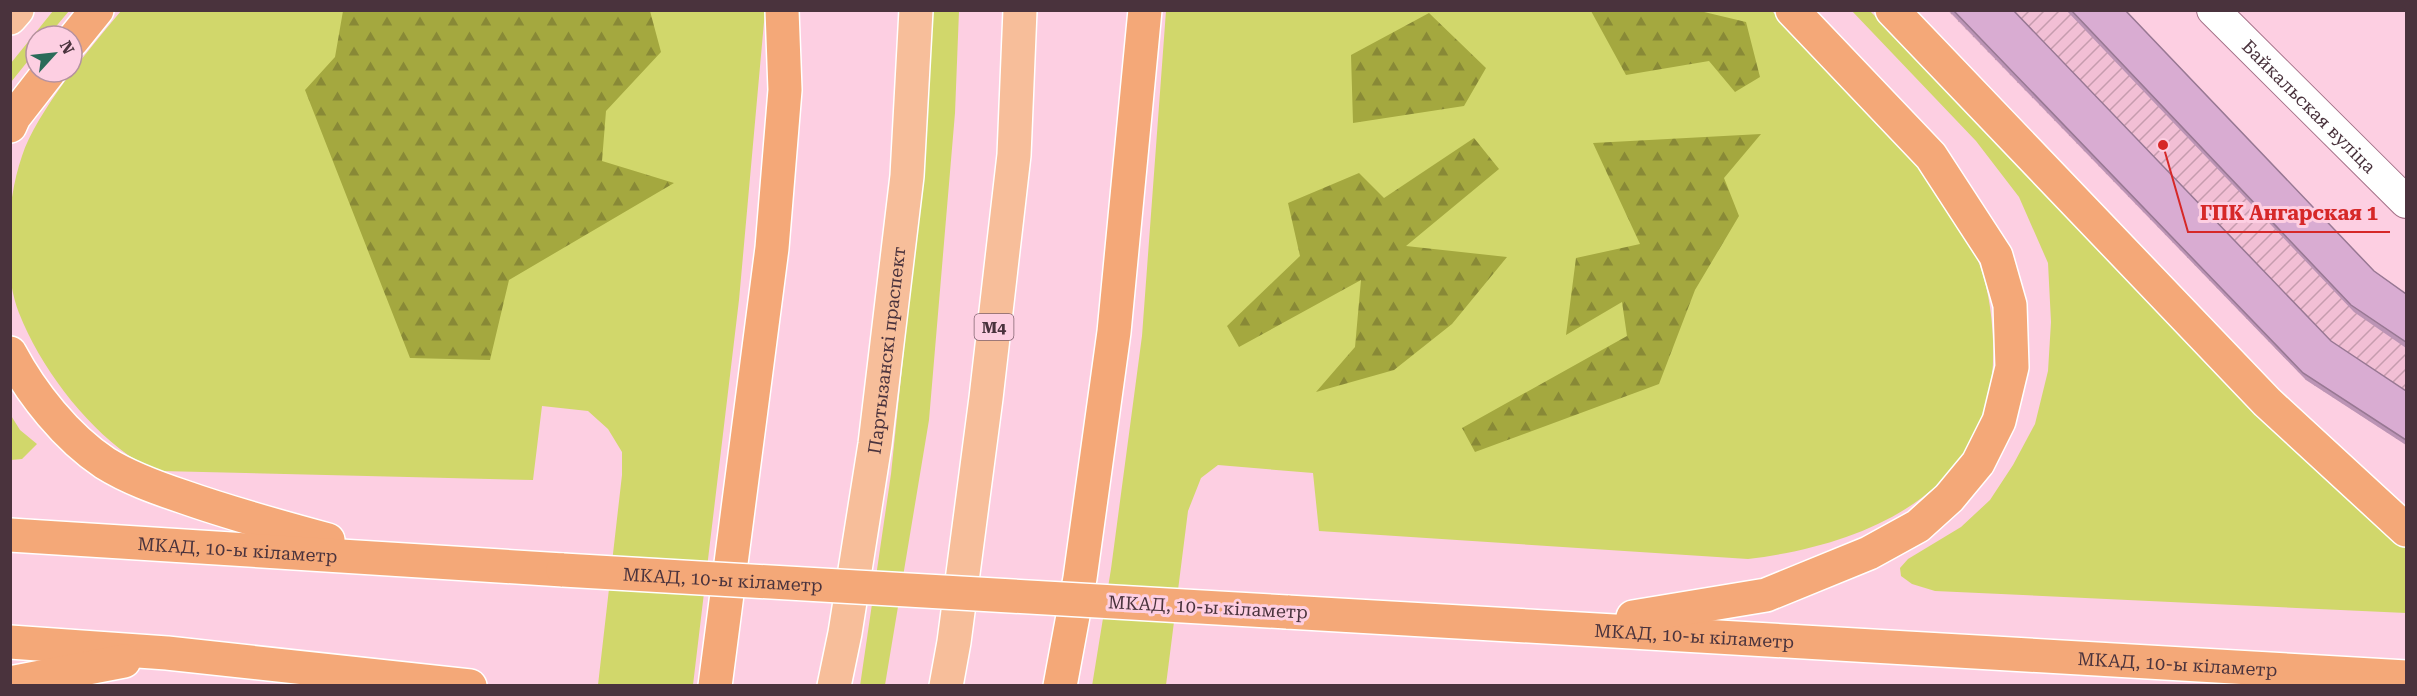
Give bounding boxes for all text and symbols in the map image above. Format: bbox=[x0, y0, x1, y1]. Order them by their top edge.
north arrow bbox=[24, 24, 84, 84]
street label: Байкальская вуліца bbox=[2238, 35, 2381, 177]
text: N bbox=[56, 38, 78, 57]
callout: ГПК Ангарская 1 bbox=[2188, 194, 2390, 232]
text: ГПК Ангарская 1 bbox=[2200, 201, 2378, 225]
street label: Партызанскі праспект bbox=[863, 245, 909, 456]
road number: М4 bbox=[974, 314, 1014, 340]
street label: МКАД, 10-ы кіламетр bbox=[137, 533, 338, 566]
street label: МКАД, 10-ы кіламетр bbox=[622, 563, 823, 596]
street label: МКАД, 10-ы кіламетр bbox=[1108, 591, 1308, 623]
street label: МКАД, 10-ы кіламетр bbox=[1594, 619, 1795, 652]
street label: МКАД, 10-ы кіламетр bbox=[2077, 647, 2278, 680]

